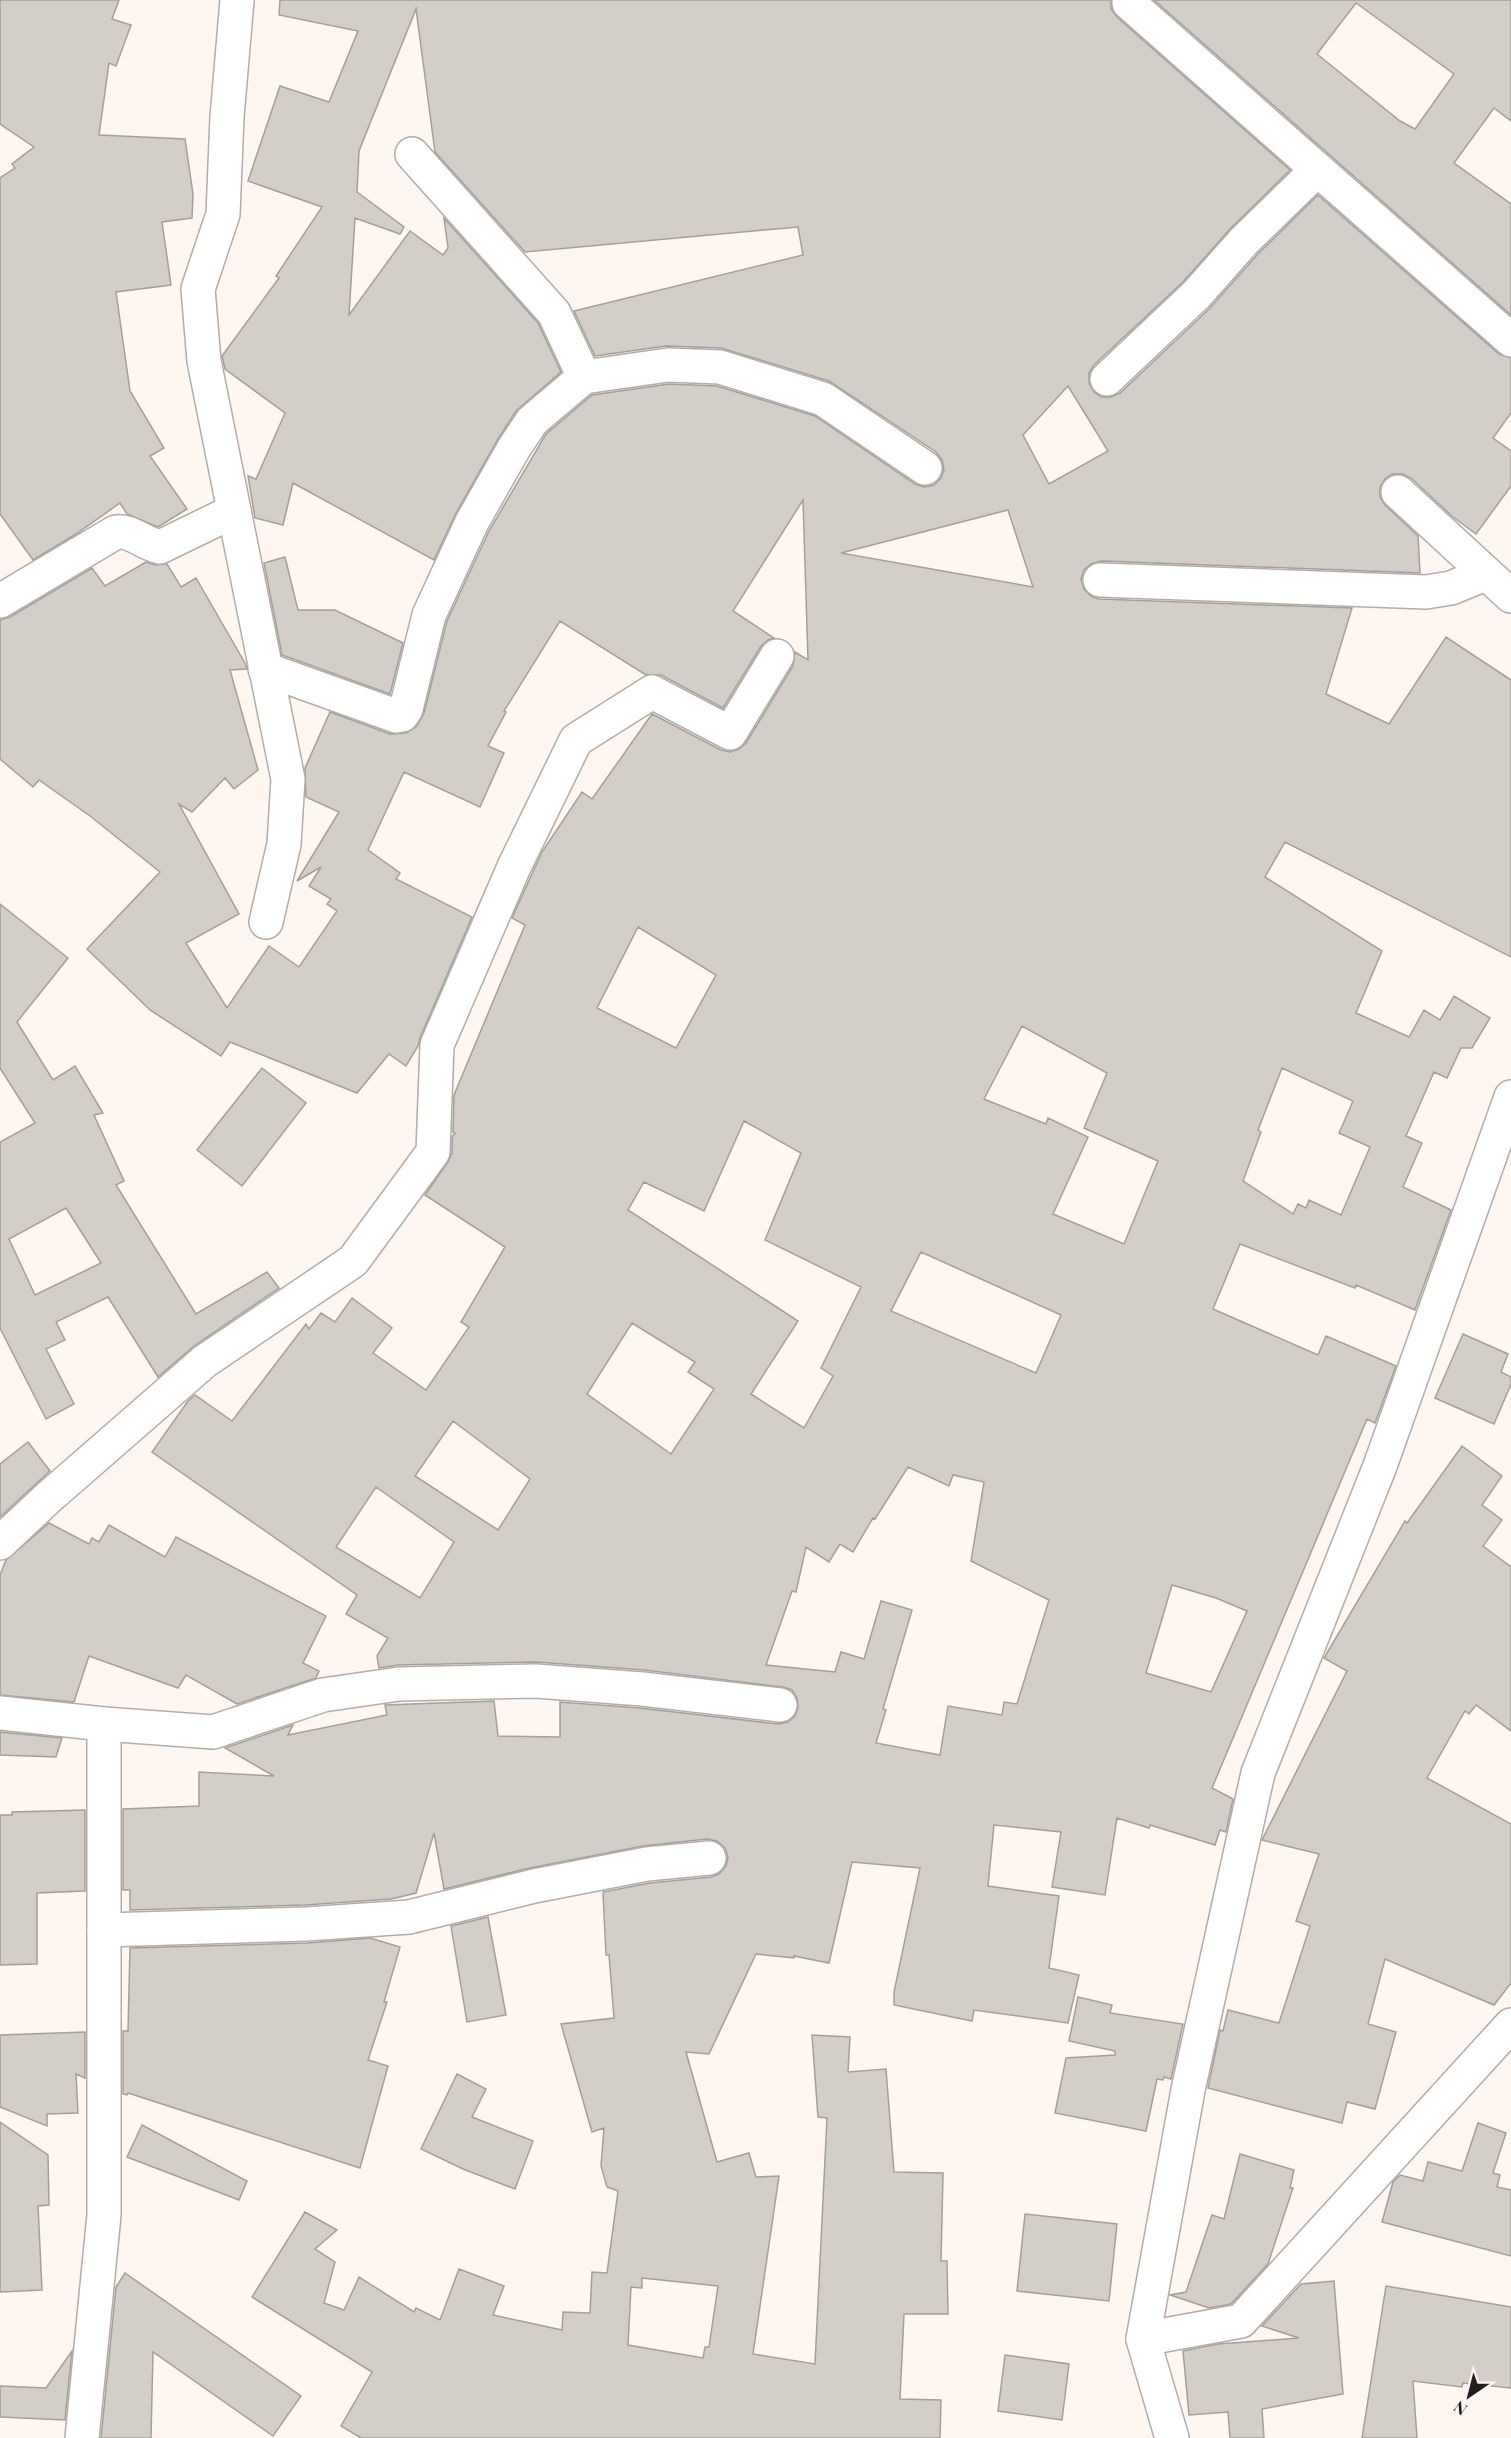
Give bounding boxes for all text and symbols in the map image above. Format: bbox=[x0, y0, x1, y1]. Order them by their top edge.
north arrow bbox=[1439, 2366, 1499, 2426]
text: N bbox=[1449, 2397, 1471, 2421]

